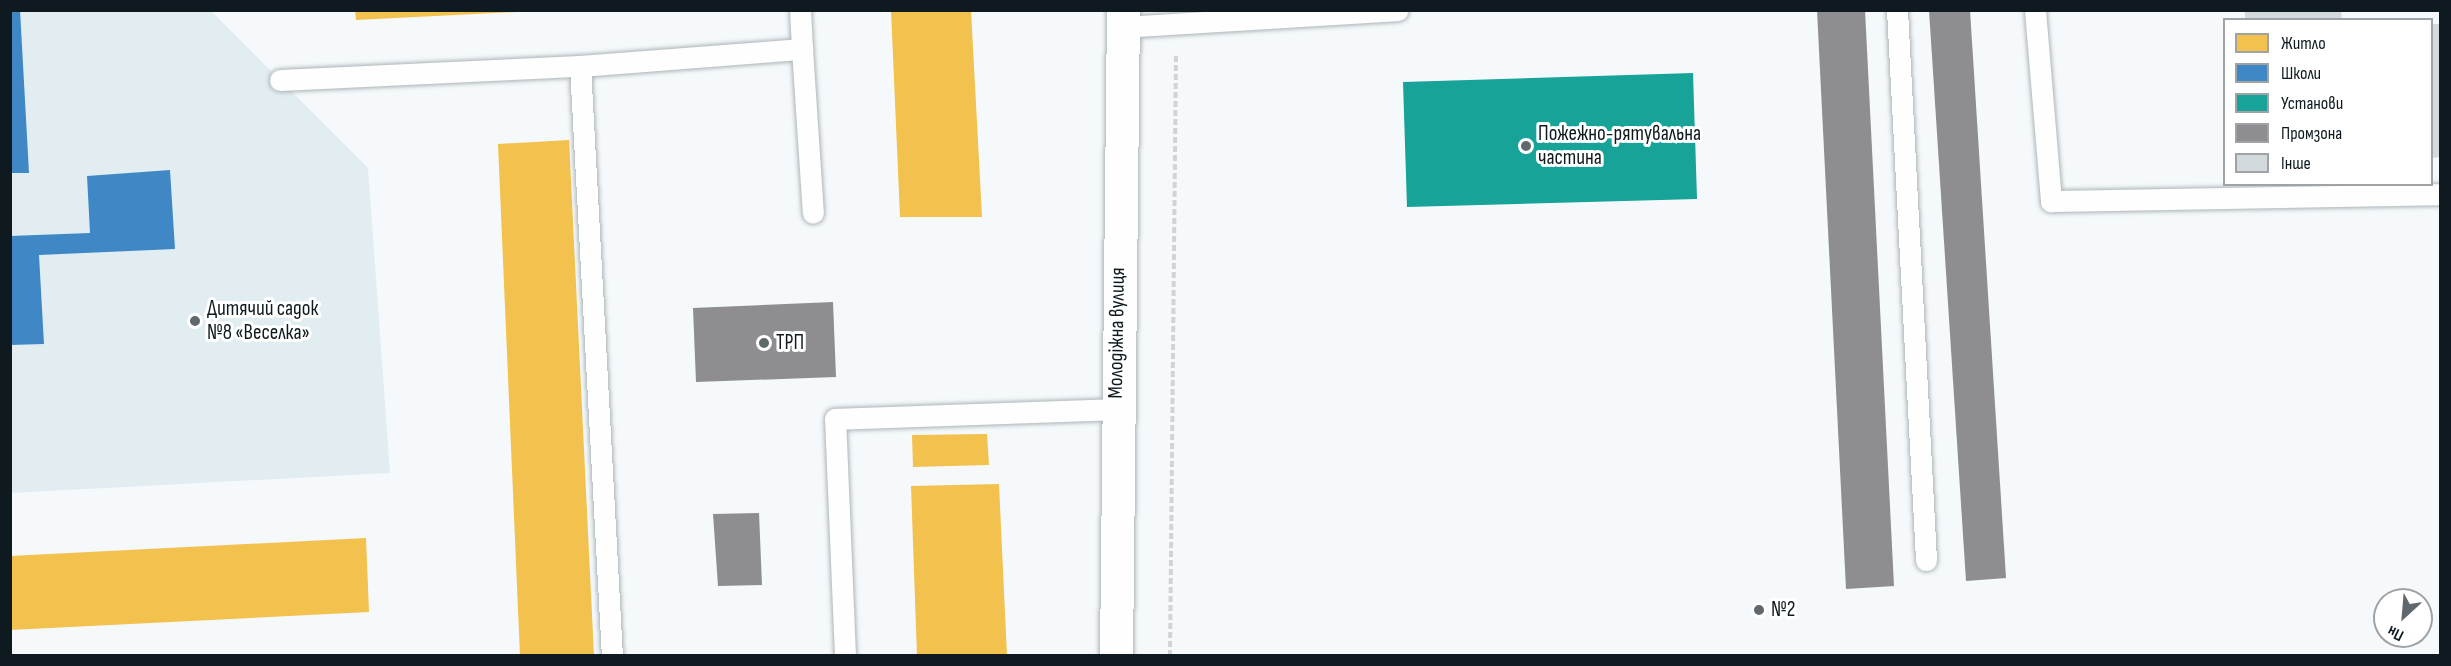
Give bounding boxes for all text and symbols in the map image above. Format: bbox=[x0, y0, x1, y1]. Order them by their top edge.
legend bbox=[2223, 18, 2433, 186]
text: Житло bbox=[2281, 33, 2326, 54]
text: Школи bbox=[2281, 63, 2321, 84]
text: Установи bbox=[2281, 93, 2343, 114]
place label: Пожежно-рятувальна частина bbox=[1538, 121, 1701, 171]
text: Промзона bbox=[2281, 123, 2342, 144]
marker: Пожежно-рятувальна частина bbox=[1519, 139, 1533, 153]
text: Інше bbox=[2281, 153, 2311, 174]
street label: Молодіжна вулиця bbox=[1103, 267, 1131, 399]
place label: Дитячий садок №8 «Веселка» bbox=[207, 296, 318, 346]
marker: Дитячий садок №8 «Веселка» bbox=[188, 314, 202, 328]
place label: ТРП bbox=[776, 330, 804, 356]
marker: ТРП bbox=[757, 336, 771, 350]
north arrow bbox=[2373, 588, 2433, 648]
place label: №2 bbox=[1771, 597, 1795, 623]
marker: №2 bbox=[1752, 603, 1766, 617]
text: Пн bbox=[2385, 621, 2407, 645]

